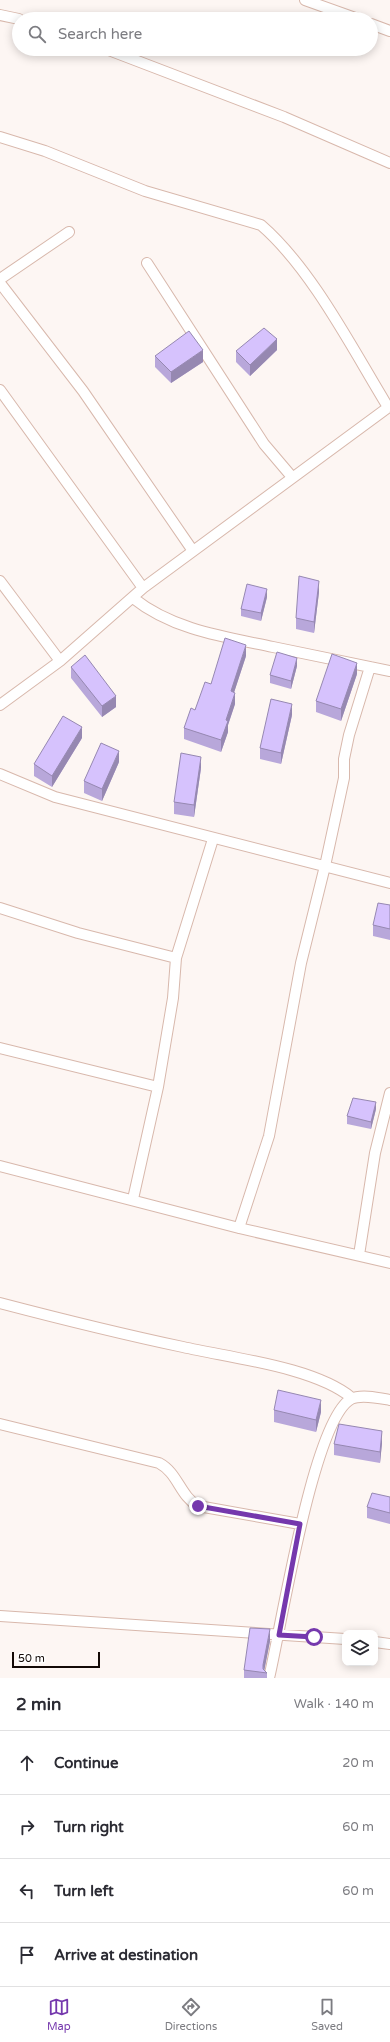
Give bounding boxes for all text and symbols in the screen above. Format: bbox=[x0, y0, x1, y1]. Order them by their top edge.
search box bbox=[12, 12, 378, 56]
icon: search bbox=[26, 23, 48, 45]
text: Search here bbox=[58, 25, 142, 43]
route end bbox=[189, 1497, 207, 1515]
route start bbox=[305, 1628, 323, 1646]
map controls bbox=[342, 1630, 378, 1666]
button: layers bbox=[342, 1630, 378, 1666]
scale bar bbox=[12, 1650, 100, 1669]
text: 50 m bbox=[18, 1652, 45, 1665]
text: 2 min bbox=[16, 1694, 61, 1715]
text: Walk · 140 m bbox=[294, 1696, 374, 1712]
icon: ahead bbox=[16, 1752, 38, 1774]
text: Continue bbox=[54, 1754, 118, 1772]
text: 20 m bbox=[342, 1755, 374, 1771]
icon: right bbox=[16, 1816, 38, 1838]
text: Turn right bbox=[54, 1818, 124, 1836]
text: 60 m bbox=[342, 1819, 374, 1835]
icon: left bbox=[16, 1880, 38, 1902]
text: Turn left bbox=[54, 1882, 114, 1900]
text: 60 m bbox=[342, 1883, 374, 1899]
icon: arrive bbox=[16, 1944, 38, 1966]
text: Arrive at destination bbox=[54, 1946, 198, 1964]
tab: Map bbox=[47, 1996, 71, 2033]
tab: Directions bbox=[165, 1996, 217, 2033]
tab: Saved bbox=[311, 1996, 343, 2033]

